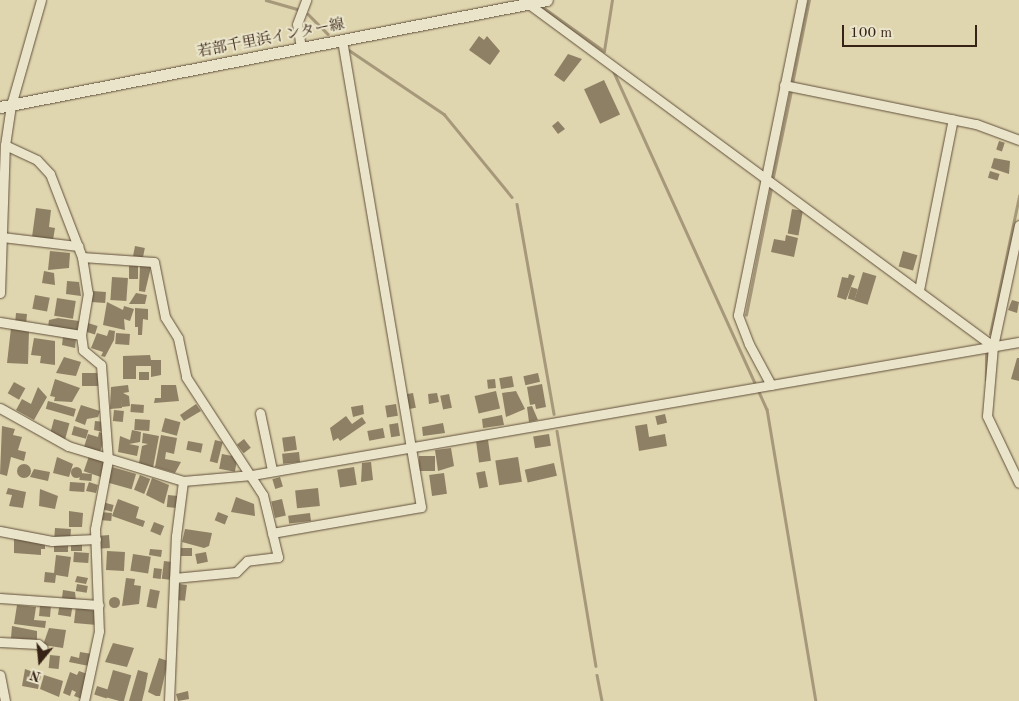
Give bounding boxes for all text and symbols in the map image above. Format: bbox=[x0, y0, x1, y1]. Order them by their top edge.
scale bar bbox=[844, 15, 979, 47]
street label: 若部千里浜インター線 bbox=[196, 16, 346, 62]
text: 100 m bbox=[850, 26, 892, 41]
north arrow bbox=[15, 636, 65, 686]
text: N bbox=[28, 667, 43, 684]

